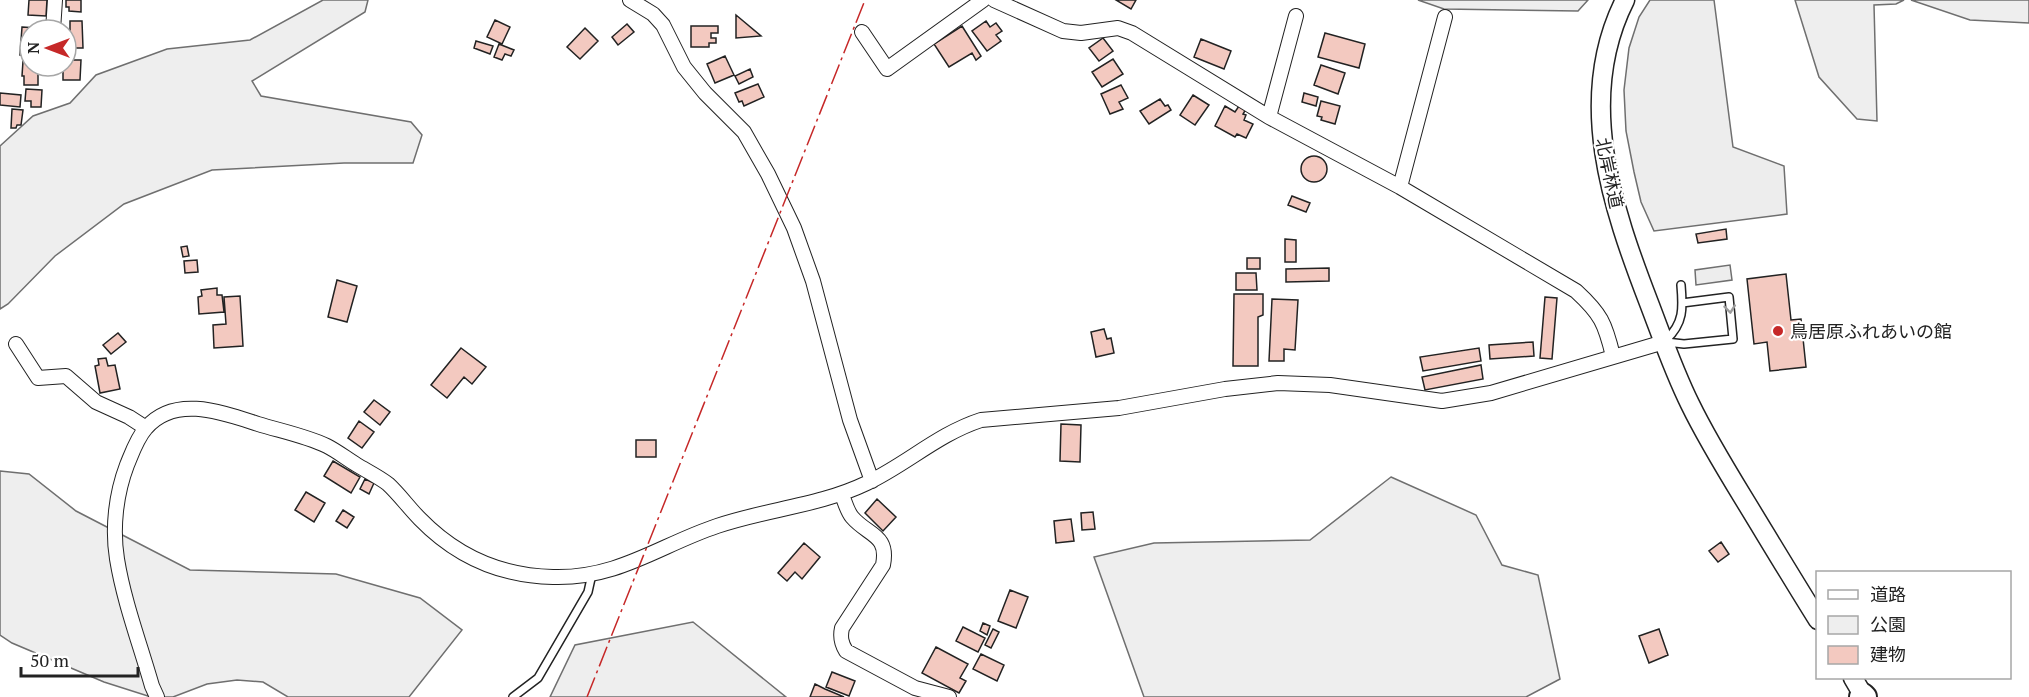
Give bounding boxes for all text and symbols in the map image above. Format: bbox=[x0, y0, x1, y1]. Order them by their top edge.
north arrow bbox=[18, 18, 78, 78]
text: N bbox=[22, 42, 44, 54]
street label: 北岸林道 bbox=[1591, 135, 1629, 211]
one-way arrow bbox=[1723, 305, 1736, 314]
place label: 鳥居原ふれあいの館 bbox=[1790, 319, 1952, 343]
marker: 鳥居原ふれあいの館 bbox=[1771, 324, 1785, 338]
legend bbox=[1816, 571, 2011, 679]
text: 道路 bbox=[1870, 582, 1906, 606]
text: 公園 bbox=[1870, 612, 1906, 636]
scale bar bbox=[21, 640, 138, 678]
text: 建物 bbox=[1870, 642, 1906, 666]
text: 50 m bbox=[30, 648, 70, 672]

